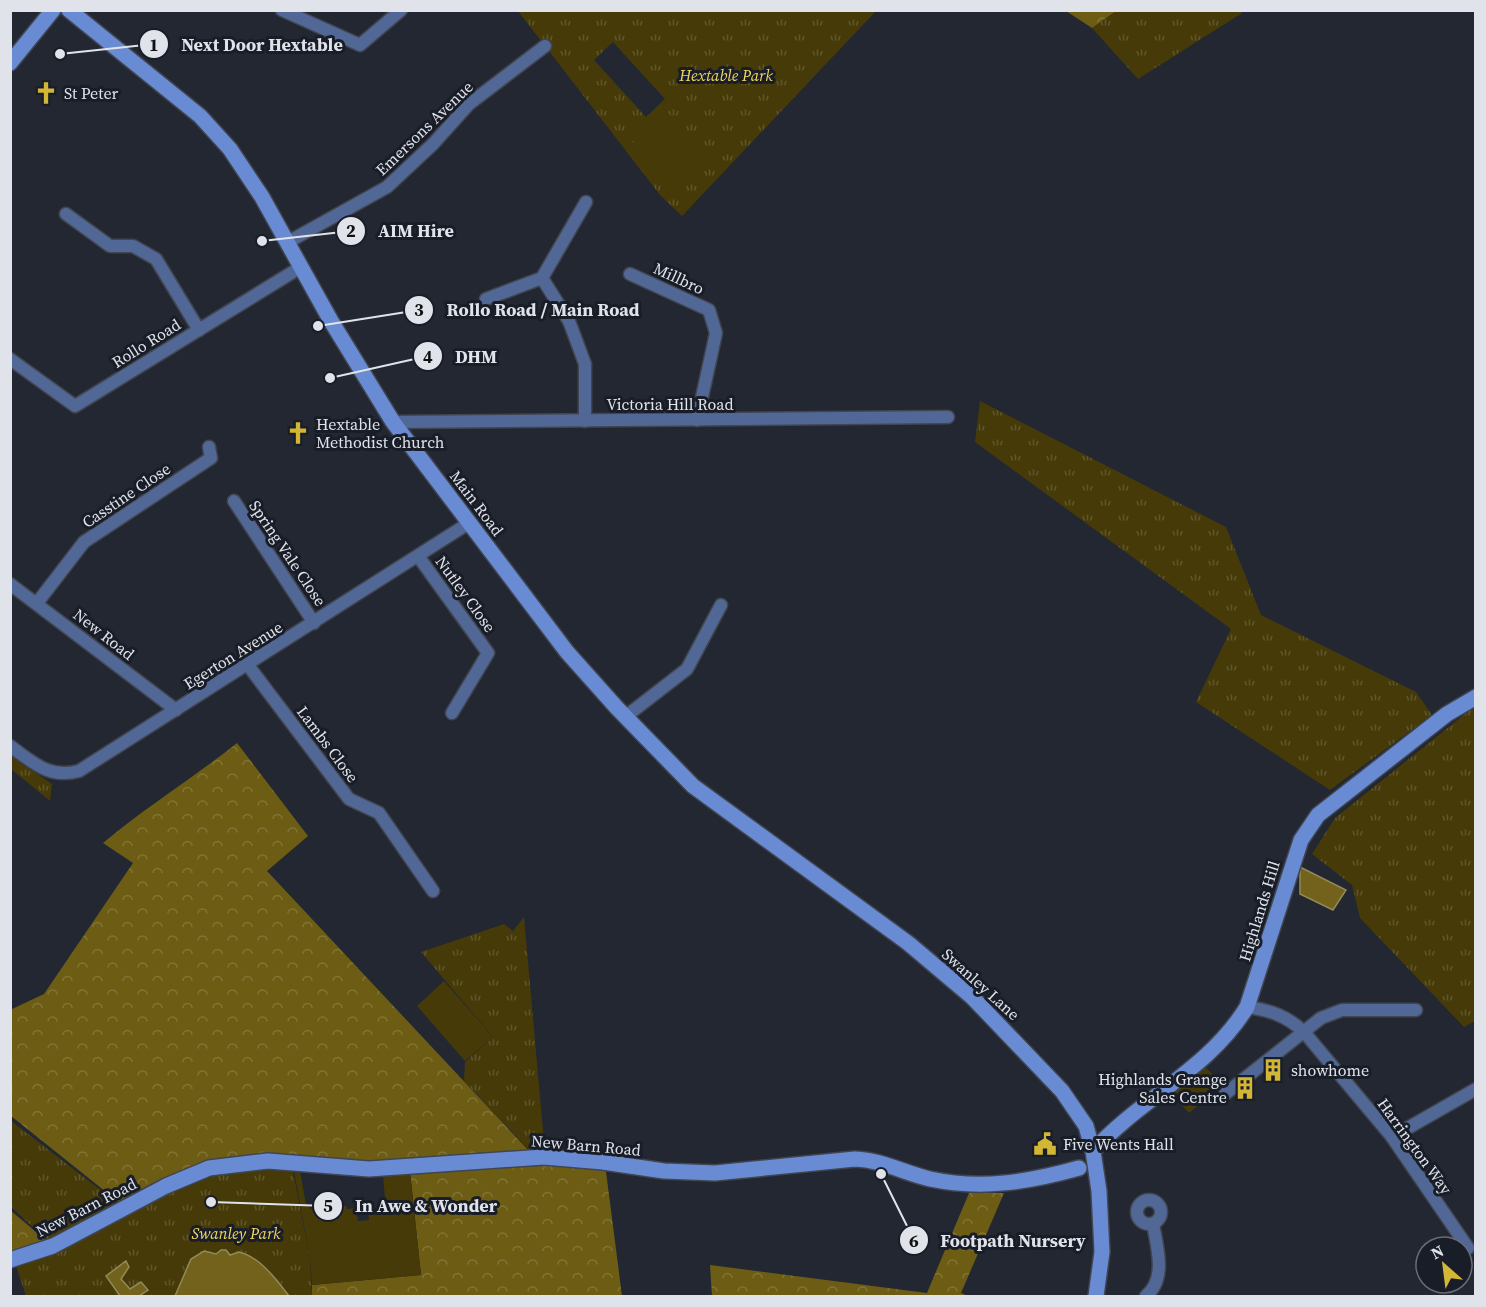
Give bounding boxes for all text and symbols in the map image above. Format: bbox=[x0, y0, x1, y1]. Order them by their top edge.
callout: Next Door Hextable bbox=[139, 26, 355, 62]
text: 1 bbox=[149, 32, 159, 57]
text: Next Door Hextable bbox=[181, 32, 343, 57]
park label: Hextable Park bbox=[678, 64, 773, 86]
street label: Emersons Avenue bbox=[371, 76, 477, 180]
church icon: St Peter bbox=[33, 80, 59, 106]
place label: St Peter bbox=[64, 82, 119, 104]
callout: AIM Hire bbox=[336, 213, 466, 249]
text: 2 bbox=[346, 218, 356, 243]
text: AIM Hire bbox=[378, 218, 454, 243]
street label: Millbro bbox=[650, 257, 708, 299]
callout: Rollo Road / Main Road bbox=[404, 292, 651, 328]
text: 3 bbox=[414, 297, 424, 322]
text: Rollo Road / Main Road bbox=[447, 297, 640, 322]
street label: Rollo Road bbox=[107, 313, 185, 373]
callout: DHM bbox=[413, 338, 509, 374]
text: 4 bbox=[423, 344, 433, 369]
text: DHM bbox=[455, 344, 497, 369]
street label: Victoria Hill Road bbox=[606, 393, 734, 415]
place label: Hextable Methodist Church bbox=[316, 413, 445, 453]
church icon: Hextable Methodist Church bbox=[285, 420, 311, 446]
street label: Casstine Close bbox=[77, 457, 175, 533]
street label: Main Road bbox=[445, 466, 509, 540]
street label: Spring Vale Close bbox=[244, 496, 332, 610]
street label: Nutley Close bbox=[431, 551, 501, 637]
street label: New Road bbox=[69, 603, 139, 665]
street label: Egerton Avenue bbox=[179, 616, 287, 694]
street label: Lambs Close bbox=[292, 701, 364, 787]
street label: Highlands Hill bbox=[1233, 858, 1285, 964]
street label: Swanley Lane bbox=[937, 943, 1025, 1025]
building icon: showhome bbox=[1260, 1057, 1286, 1083]
place label: showhome bbox=[1291, 1059, 1369, 1081]
place label: Highlands Grange Sales Centre bbox=[1098, 1068, 1227, 1108]
building icon: Highlands Grange Sales Centre bbox=[1232, 1075, 1258, 1101]
street label: Harrington Way bbox=[1373, 1093, 1458, 1199]
street label: New Barn Road bbox=[530, 1129, 642, 1161]
public building icon: Five Wents Hall bbox=[1032, 1131, 1058, 1157]
place label: Five Wents Hall bbox=[1063, 1133, 1174, 1155]
street label: New Barn Road bbox=[32, 1172, 140, 1242]
callout: In Awe & Wonder bbox=[313, 1188, 510, 1224]
text: 5 bbox=[323, 1193, 333, 1218]
text: In Awe & Wonder bbox=[355, 1193, 498, 1218]
park label: Swanley Park bbox=[191, 1222, 281, 1244]
callout: Footpath Nursery bbox=[899, 1222, 1098, 1258]
text: 6 bbox=[909, 1228, 919, 1253]
text: Footpath Nursery bbox=[940, 1228, 1086, 1253]
north arrow bbox=[1414, 1235, 1474, 1295]
text: N bbox=[1427, 1239, 1448, 1264]

